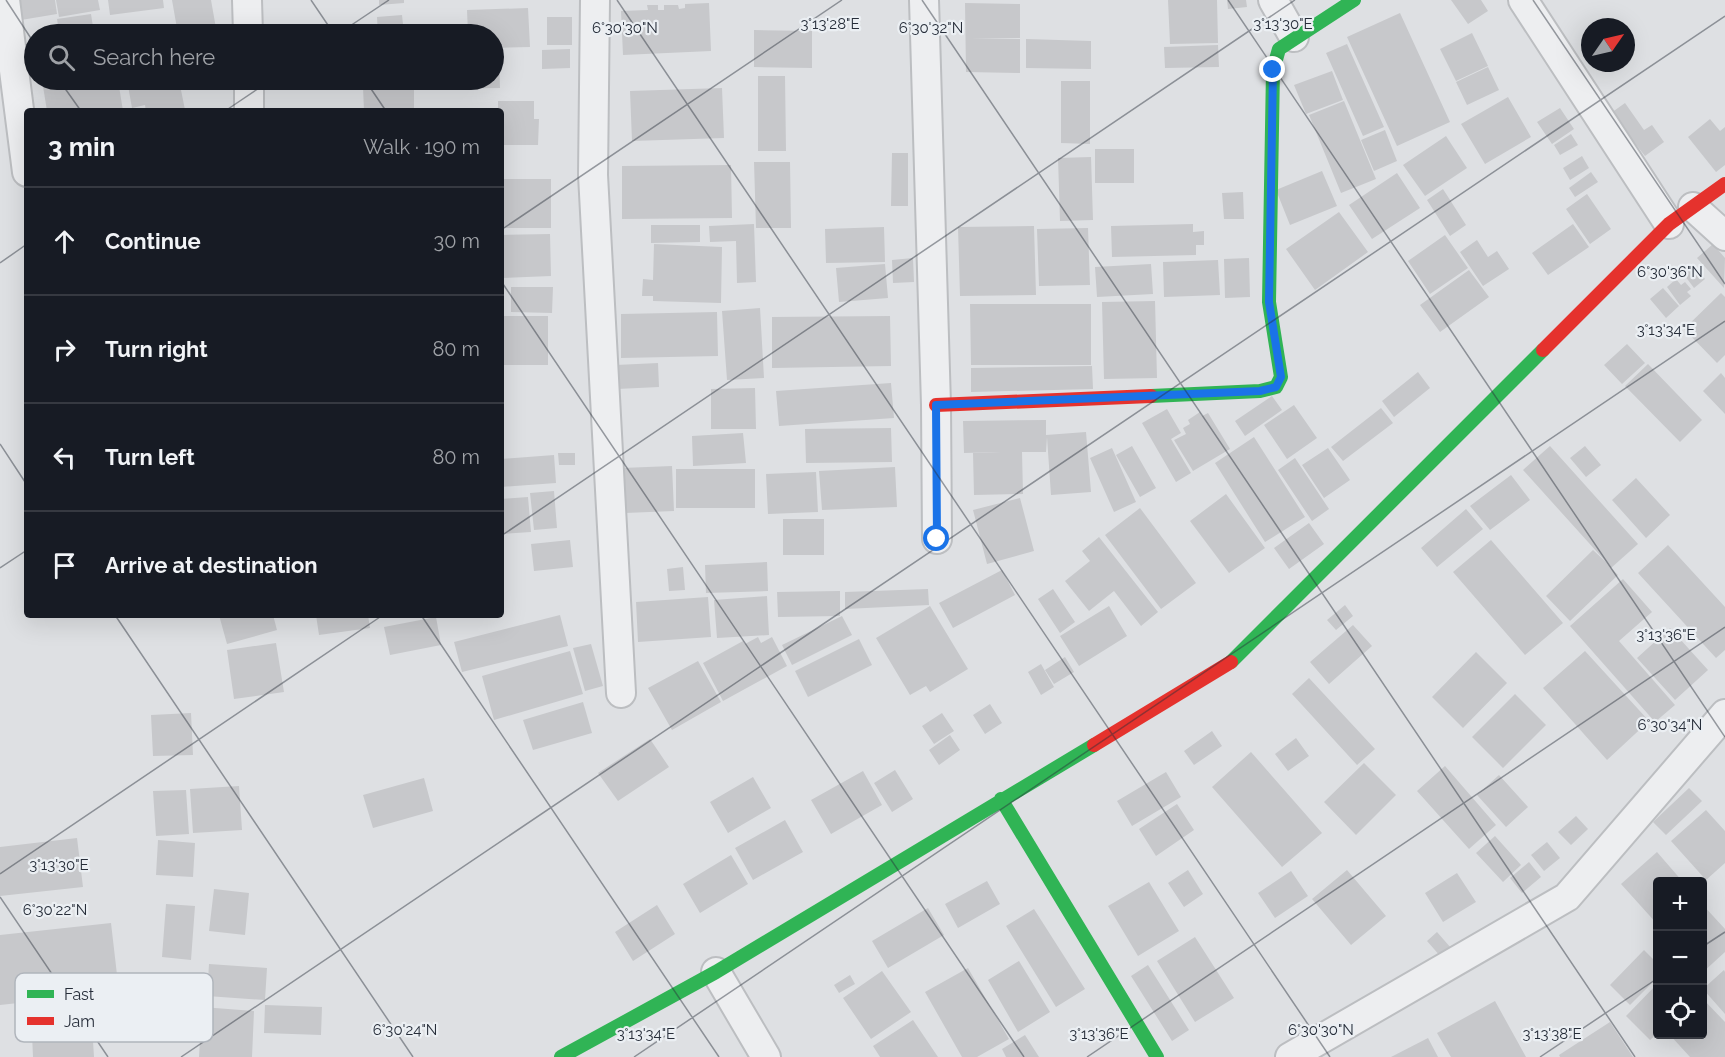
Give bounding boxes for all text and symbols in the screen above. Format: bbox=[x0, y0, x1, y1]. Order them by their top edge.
text: 3°13'28"E bbox=[800, 15, 860, 33]
text: 3°13'30"E bbox=[1253, 15, 1313, 33]
north arrow bbox=[1581, 18, 1635, 72]
text: 6°30'30"N bbox=[592, 19, 658, 37]
text: 6°30'32"N bbox=[899, 19, 963, 37]
search box bbox=[24, 24, 504, 90]
icon: search bbox=[45, 41, 78, 74]
text: Search here bbox=[93, 44, 215, 70]
route end bbox=[1259, 56, 1285, 82]
text: 3 min bbox=[48, 132, 115, 162]
text: Walk · 190 m bbox=[363, 135, 480, 159]
icon: ahead bbox=[48, 225, 81, 258]
text: Continue bbox=[105, 228, 201, 254]
text: 30 m bbox=[434, 229, 480, 253]
text: 6°30'36"N bbox=[1637, 263, 1703, 281]
text: 3°13'34"E bbox=[1637, 321, 1695, 339]
icon: right bbox=[48, 333, 81, 366]
text: Turn right bbox=[105, 336, 208, 362]
text: 80 m bbox=[432, 337, 480, 361]
icon: left bbox=[48, 441, 81, 474]
text: Turn left bbox=[105, 444, 195, 470]
text: 80 m bbox=[432, 445, 480, 469]
route start bbox=[923, 525, 949, 551]
icon: arrive bbox=[48, 549, 81, 582]
text: Arrive at destination bbox=[105, 552, 318, 578]
text: 3°13'36"E bbox=[1636, 626, 1696, 644]
text: 6°30'34"N bbox=[1638, 716, 1702, 734]
text: 3°13'30"E bbox=[29, 856, 89, 874]
map controls bbox=[1653, 877, 1707, 1039]
button: + bbox=[1653, 877, 1707, 931]
text: 6°30'22"N bbox=[23, 901, 87, 919]
button: − bbox=[1653, 931, 1707, 985]
legend bbox=[15, 973, 213, 1042]
text: Fast bbox=[64, 985, 95, 1004]
button: locate bbox=[1653, 985, 1707, 1039]
text: Jam bbox=[64, 1012, 95, 1031]
text: 6°30'24"N bbox=[373, 1021, 437, 1039]
text: 6°30'30"N bbox=[1288, 1021, 1354, 1039]
text: 3°13'34"E bbox=[617, 1025, 675, 1043]
text: 3°13'36"E bbox=[1069, 1025, 1129, 1043]
text: 3°13'38"E bbox=[1522, 1025, 1582, 1043]

